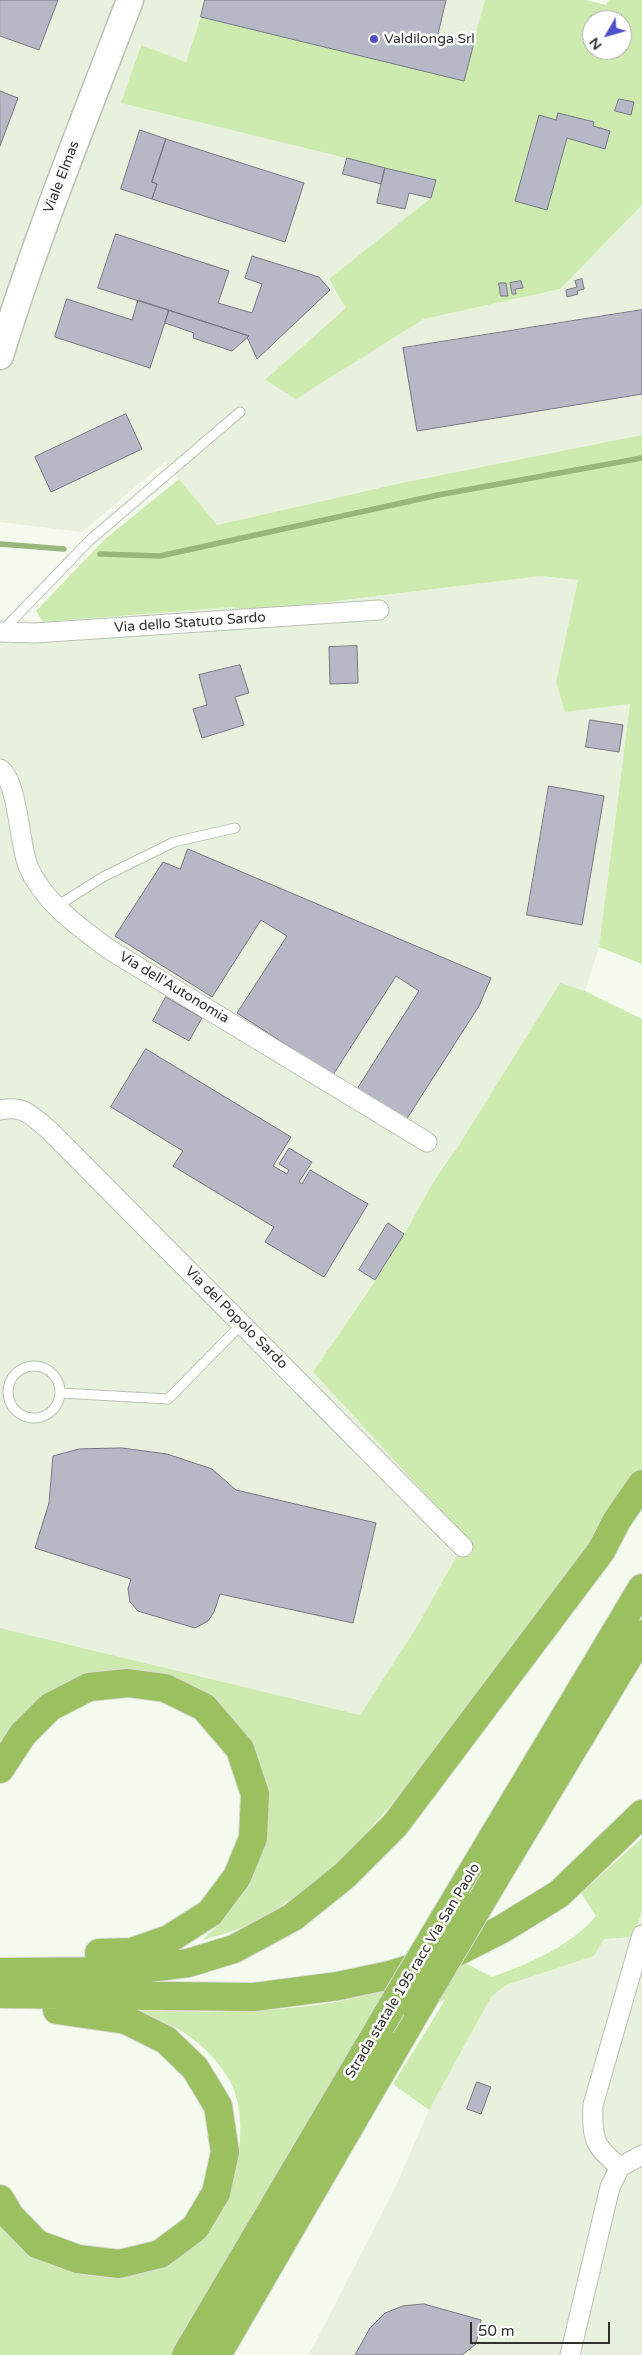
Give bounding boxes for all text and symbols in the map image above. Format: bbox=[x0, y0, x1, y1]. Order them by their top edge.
north arrow bbox=[582, 10, 632, 60]
place label: Valdilonga Srl bbox=[384, 31, 475, 47]
marker: Valdilonga Srl bbox=[368, 33, 380, 45]
text: N bbox=[585, 34, 606, 54]
street label: Viale Elmas bbox=[41, 139, 83, 215]
street label: Via dello Statuto Sardo bbox=[114, 609, 266, 637]
street label: Via dell'Autonomia bbox=[116, 949, 232, 1027]
street label: Via del Popolo Sardo bbox=[181, 1263, 291, 1373]
street label: Strada statale 195 racc Via San Paolo bbox=[342, 1861, 484, 2081]
scale bar bbox=[472, 2312, 612, 2344]
text: 50 m bbox=[478, 2322, 515, 2340]

